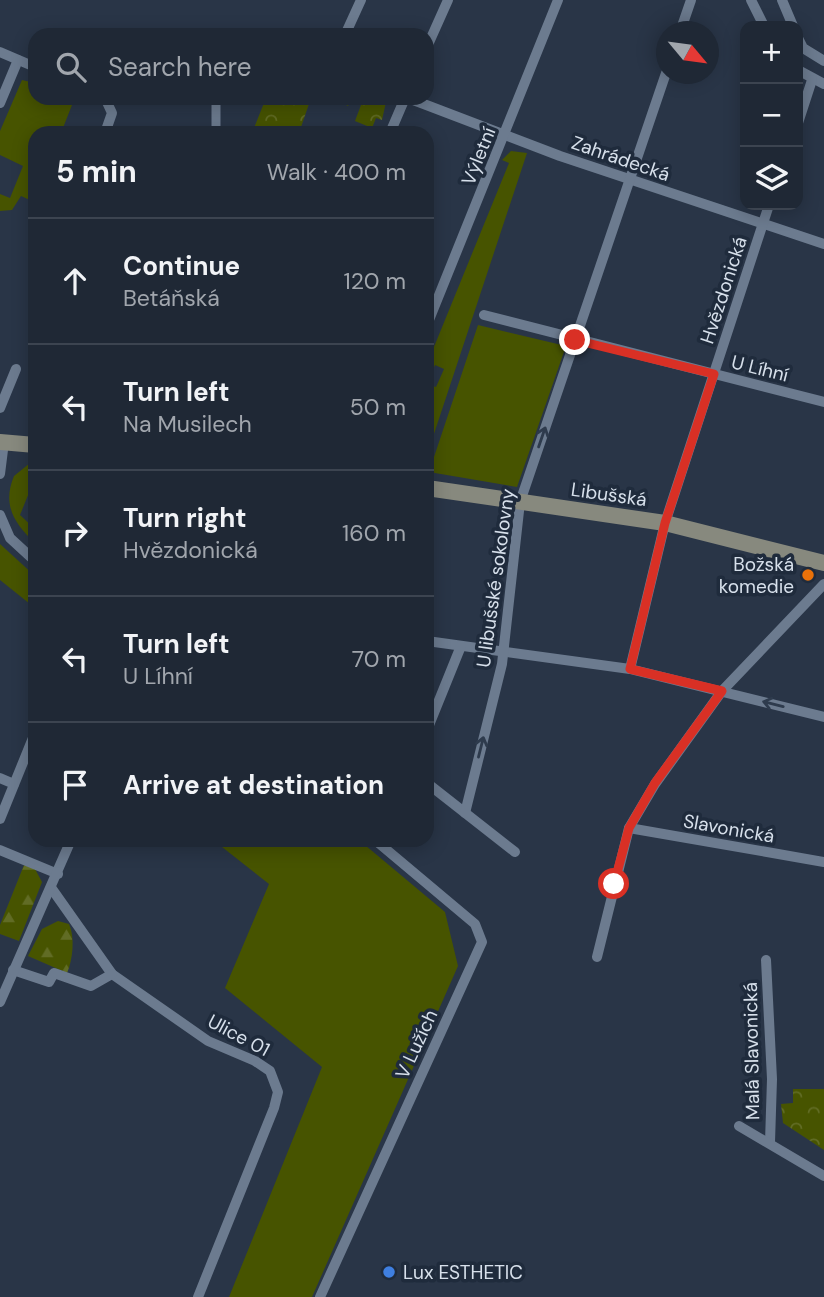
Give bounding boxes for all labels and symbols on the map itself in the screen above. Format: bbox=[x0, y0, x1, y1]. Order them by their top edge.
north arrow bbox=[656, 21, 719, 84]
street label: Výletní bbox=[456, 123, 502, 189]
street label: Zahrádecká bbox=[568, 130, 673, 187]
street label: Hvězdonická bbox=[694, 233, 753, 347]
route end bbox=[559, 324, 590, 355]
street label: U Líhní bbox=[729, 349, 792, 388]
one-way arrow bbox=[536, 426, 549, 448]
street label: Libušská bbox=[569, 477, 648, 512]
street label: U libušské sokolovny bbox=[471, 487, 520, 669]
place label: Božská komedie bbox=[719, 552, 794, 599]
marker: Božská komedie bbox=[800, 567, 816, 583]
one-way arrow bbox=[762, 697, 785, 710]
one-way arrow bbox=[475, 736, 488, 758]
street label: Slavonická bbox=[681, 808, 776, 849]
route start bbox=[598, 868, 629, 899]
street label: Malá Slavonická bbox=[738, 982, 765, 1120]
street label: V Lužích bbox=[390, 1006, 443, 1083]
street label: Ulice 01 bbox=[203, 1009, 274, 1062]
place label: Lux ESTHETIC bbox=[403, 1260, 523, 1285]
marker: Lux ESTHETIC bbox=[381, 1264, 397, 1280]

